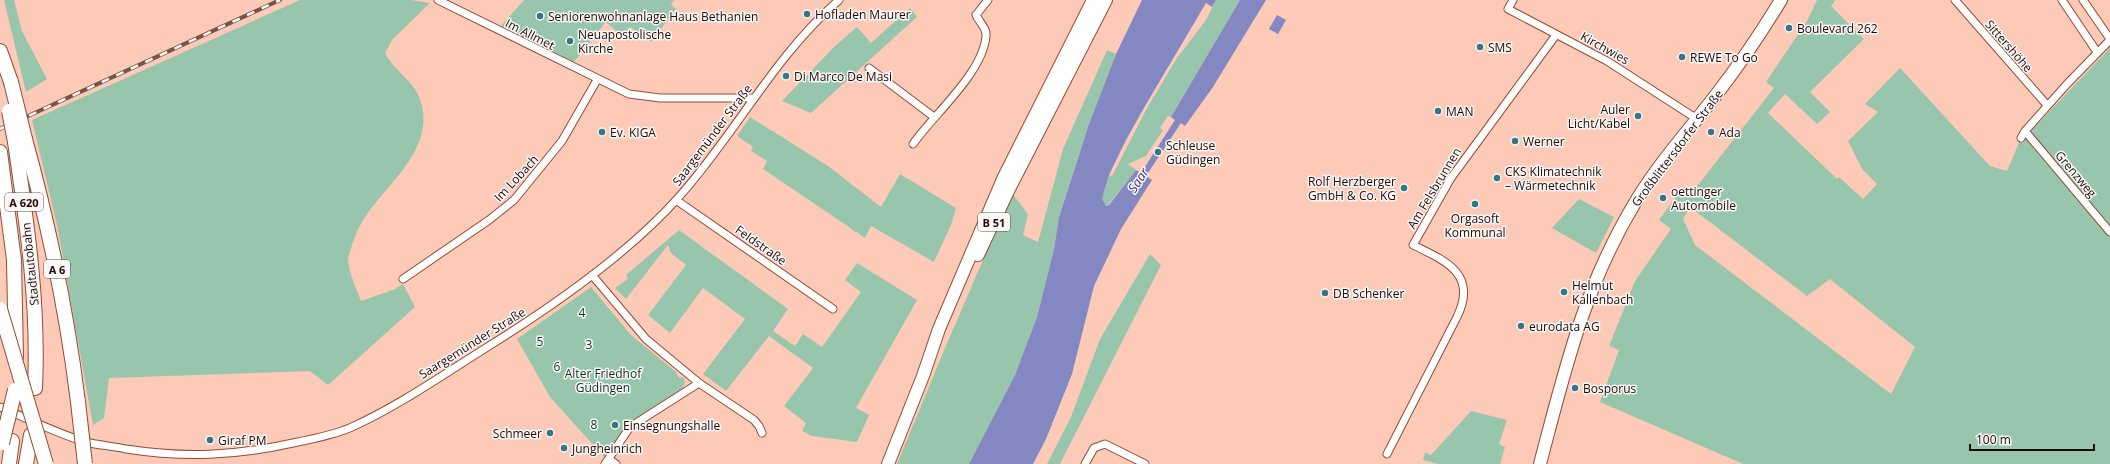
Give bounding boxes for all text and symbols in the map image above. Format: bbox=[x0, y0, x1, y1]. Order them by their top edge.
place label: Hofladen Maurer bbox=[815, 6, 911, 23]
place label: Seniorenwohnanlage Haus Bethanien bbox=[548, 8, 758, 25]
marker: Hofladen Maurer bbox=[802, 9, 812, 19]
marker: Seniorenwohnanlage Haus Bethanien bbox=[535, 11, 545, 21]
street label: Im Allmet bbox=[502, 14, 558, 54]
street label: Sittershöhe bbox=[1982, 16, 2037, 76]
place label: Boulevard 262 bbox=[1797, 20, 1878, 37]
marker: Boulevard 262 bbox=[1784, 23, 1794, 33]
place label: Neuapostolische Kirche bbox=[578, 26, 671, 57]
street label: Kirchwies bbox=[1578, 28, 1633, 68]
marker: Neuapostolische Kirche bbox=[565, 36, 575, 46]
place label: SMS bbox=[1488, 39, 1512, 56]
marker: SMS bbox=[1475, 42, 1485, 52]
place label: REWE To Go bbox=[1690, 49, 1758, 66]
marker: REWE To Go bbox=[1677, 52, 1687, 62]
place label: Di Marco De Masi bbox=[794, 68, 892, 85]
marker: Di Marco De Masi bbox=[781, 71, 791, 81]
street label: Saargemünder Straße bbox=[668, 81, 756, 189]
street label: Großblittersdorfer Straße bbox=[1627, 86, 1727, 210]
place label: Auler Licht/Kabel bbox=[1568, 101, 1630, 132]
place label: MAN bbox=[1446, 103, 1473, 120]
marker: MAN bbox=[1433, 106, 1443, 116]
marker: Auler Licht/Kabel bbox=[1633, 111, 1643, 121]
place label: Ev. KIGA bbox=[610, 124, 656, 141]
place label: Ada bbox=[1719, 124, 1741, 141]
marker: Ev. KIGA bbox=[597, 127, 607, 137]
marker: Ada bbox=[1706, 127, 1716, 137]
place label: Werner bbox=[1523, 133, 1565, 150]
marker: Werner bbox=[1510, 136, 1520, 146]
place label: Schleuse Güdingen bbox=[1166, 137, 1220, 168]
street label: Am Felsbrunnen bbox=[1403, 144, 1465, 232]
marker: Schleuse Güdingen bbox=[1153, 147, 1163, 157]
street label: Grenzweg bbox=[2052, 147, 2101, 201]
street label: Im Lobach bbox=[490, 151, 542, 205]
water label: Saar bbox=[1123, 163, 1153, 196]
place label: CKS Klimatechnik – Wärmetechnik bbox=[1505, 163, 1602, 194]
place label: Rolf Herzberger GmbH & Co. KG bbox=[1308, 173, 1396, 204]
marker: CKS Klimatechnik – Wärmetechnik bbox=[1492, 173, 1502, 183]
marker: Rolf Herzberger GmbH & Co. KG bbox=[1399, 183, 1409, 193]
place label: oettinger Automobile bbox=[1671, 183, 1736, 214]
road number: A 620 bbox=[5, 193, 43, 211]
marker: oettinger Automobile bbox=[1658, 193, 1668, 203]
marker: Orgasoft Kommunal bbox=[1470, 199, 1480, 209]
place label: Orgasoft Kommunal bbox=[1444, 210, 1506, 241]
road number: B 51 bbox=[978, 213, 1010, 231]
street label: Feldstraße bbox=[732, 221, 790, 269]
street label: Stadtautobahn bbox=[17, 222, 43, 306]
road number: A 6 bbox=[44, 260, 70, 278]
place label: Helmut Kallenbach bbox=[1572, 277, 1633, 308]
place label: DB Schenker bbox=[1333, 285, 1404, 302]
marker: Helmut Kallenbach bbox=[1559, 287, 1569, 297]
marker: DB Schenker bbox=[1320, 288, 1330, 298]
street label: Saargemünder Straße bbox=[415, 303, 529, 383]
park label: 4 bbox=[579, 304, 586, 321]
place label: eurodata AG bbox=[1529, 318, 1600, 335]
marker: eurodata AG bbox=[1516, 321, 1526, 331]
park label: 5 bbox=[537, 333, 544, 350]
park label: 3 bbox=[586, 336, 593, 353]
park label: 6 bbox=[554, 358, 561, 375]
park label: Alter Friedhof Güdingen bbox=[565, 365, 642, 396]
place label: Bosporus bbox=[1583, 380, 1637, 397]
marker: Bosporus bbox=[1570, 383, 1580, 393]
park label: 8 bbox=[591, 416, 598, 433]
place label: Einsegnungshalle bbox=[623, 417, 720, 434]
marker: Einsegnungshalle bbox=[610, 420, 620, 430]
place label: Schmeer bbox=[493, 425, 542, 442]
scale bar bbox=[1970, 426, 2094, 452]
marker: Schmeer bbox=[545, 428, 555, 438]
text: 100 m bbox=[1976, 431, 2011, 448]
place label: Giraf PM bbox=[218, 432, 267, 449]
marker: Giraf PM bbox=[205, 435, 215, 445]
place label: Jungheinrich bbox=[571, 440, 642, 457]
marker: Jungheinrich bbox=[559, 443, 569, 453]

